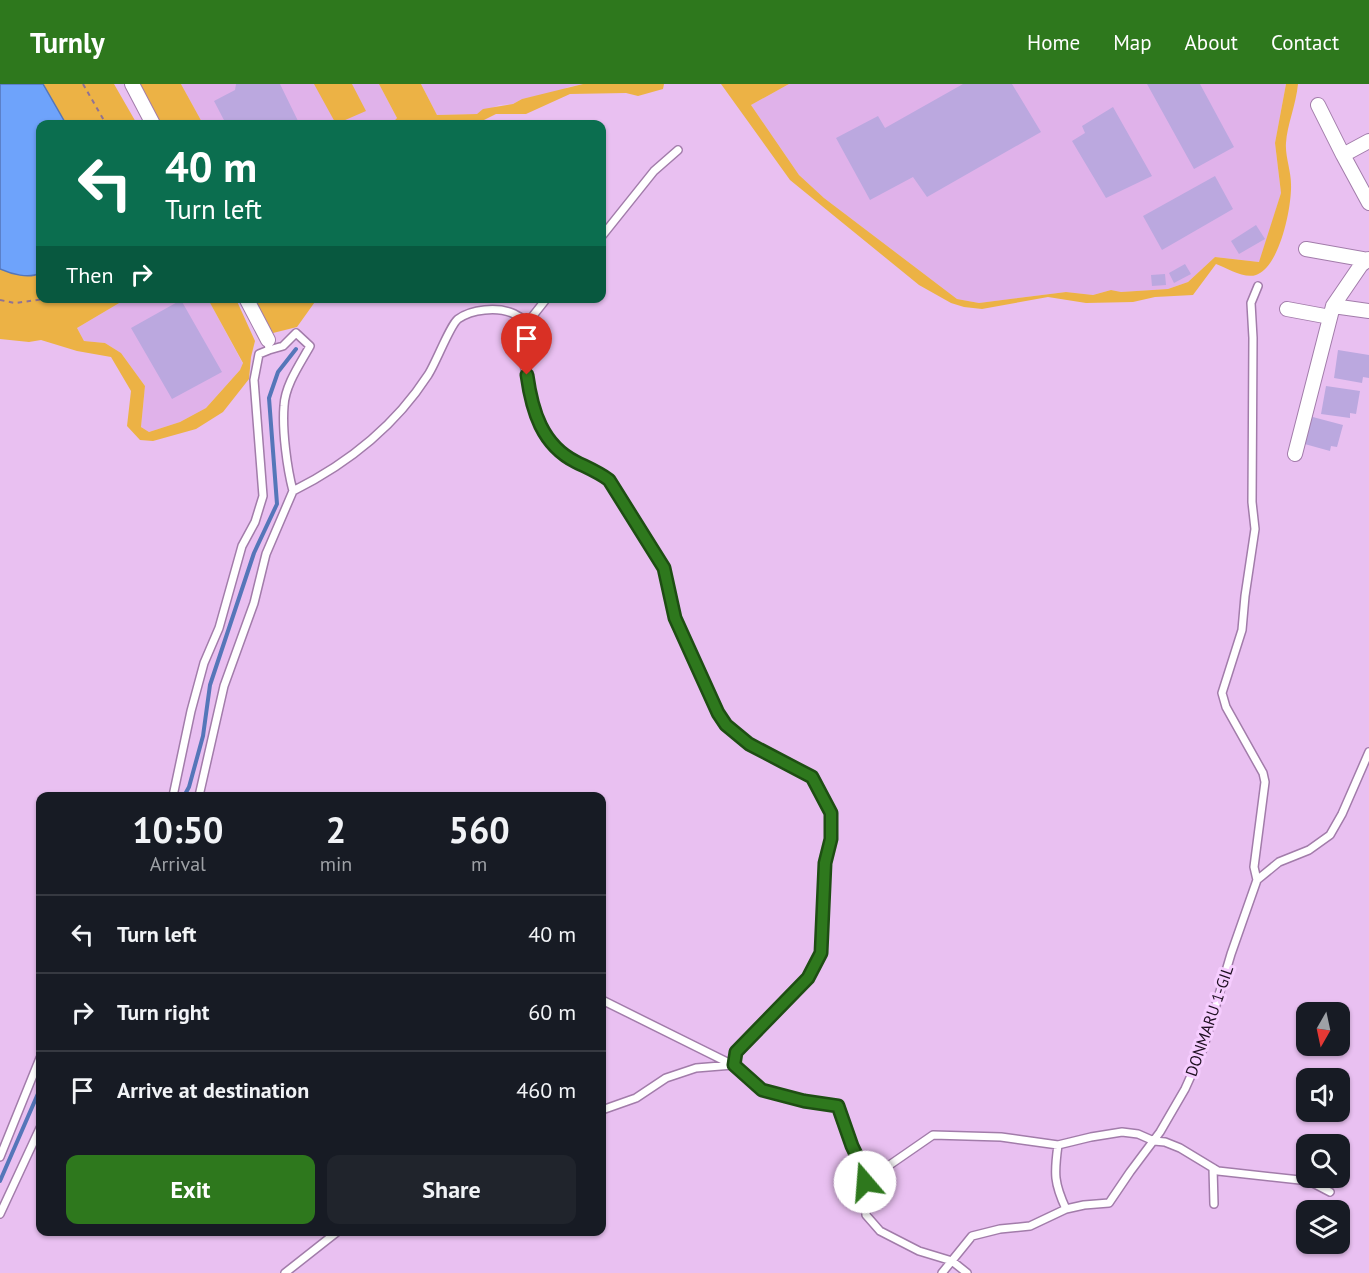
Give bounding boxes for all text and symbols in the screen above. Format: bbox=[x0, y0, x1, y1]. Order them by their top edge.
text: Turnly bbox=[30, 24, 105, 61]
text: Home bbox=[1027, 29, 1080, 56]
text: Map bbox=[1113, 29, 1152, 56]
text: About bbox=[1185, 29, 1238, 56]
text: Contact bbox=[1271, 29, 1339, 56]
text: 40 m bbox=[165, 139, 257, 194]
icon: left bbox=[66, 144, 144, 222]
text: Turn left bbox=[165, 192, 262, 226]
icon: right bbox=[125, 258, 158, 291]
text: Then bbox=[66, 261, 113, 289]
pin bbox=[501, 313, 552, 375]
icon: arrive bbox=[510, 322, 543, 355]
text: 10:50 bbox=[132, 806, 224, 853]
text: 2 bbox=[326, 806, 346, 853]
text: 560 bbox=[449, 806, 510, 853]
text: Arrival bbox=[150, 851, 206, 877]
text: min bbox=[320, 851, 352, 877]
text: m bbox=[471, 851, 487, 877]
icon: left bbox=[66, 918, 99, 951]
text: Turn left bbox=[117, 920, 197, 948]
text: 40 m bbox=[528, 920, 576, 948]
street label: DONMARU 1-GIL bbox=[1181, 963, 1237, 1079]
icon: right bbox=[66, 996, 99, 1029]
text: Turn right bbox=[117, 998, 209, 1026]
text: 60 m bbox=[528, 998, 576, 1026]
north arrow bbox=[1296, 1002, 1350, 1056]
map controls bbox=[1296, 1002, 1350, 1254]
button: sound bbox=[1296, 1068, 1350, 1122]
icon: arrive bbox=[66, 1074, 99, 1107]
text: Arrive at destination bbox=[117, 1076, 309, 1104]
text: 460 m bbox=[516, 1076, 576, 1104]
button: search bbox=[1296, 1134, 1350, 1188]
position arrow bbox=[833, 1150, 897, 1214]
button: Exit bbox=[66, 1155, 315, 1224]
button: Share bbox=[327, 1155, 576, 1224]
button: layers bbox=[1296, 1200, 1350, 1254]

